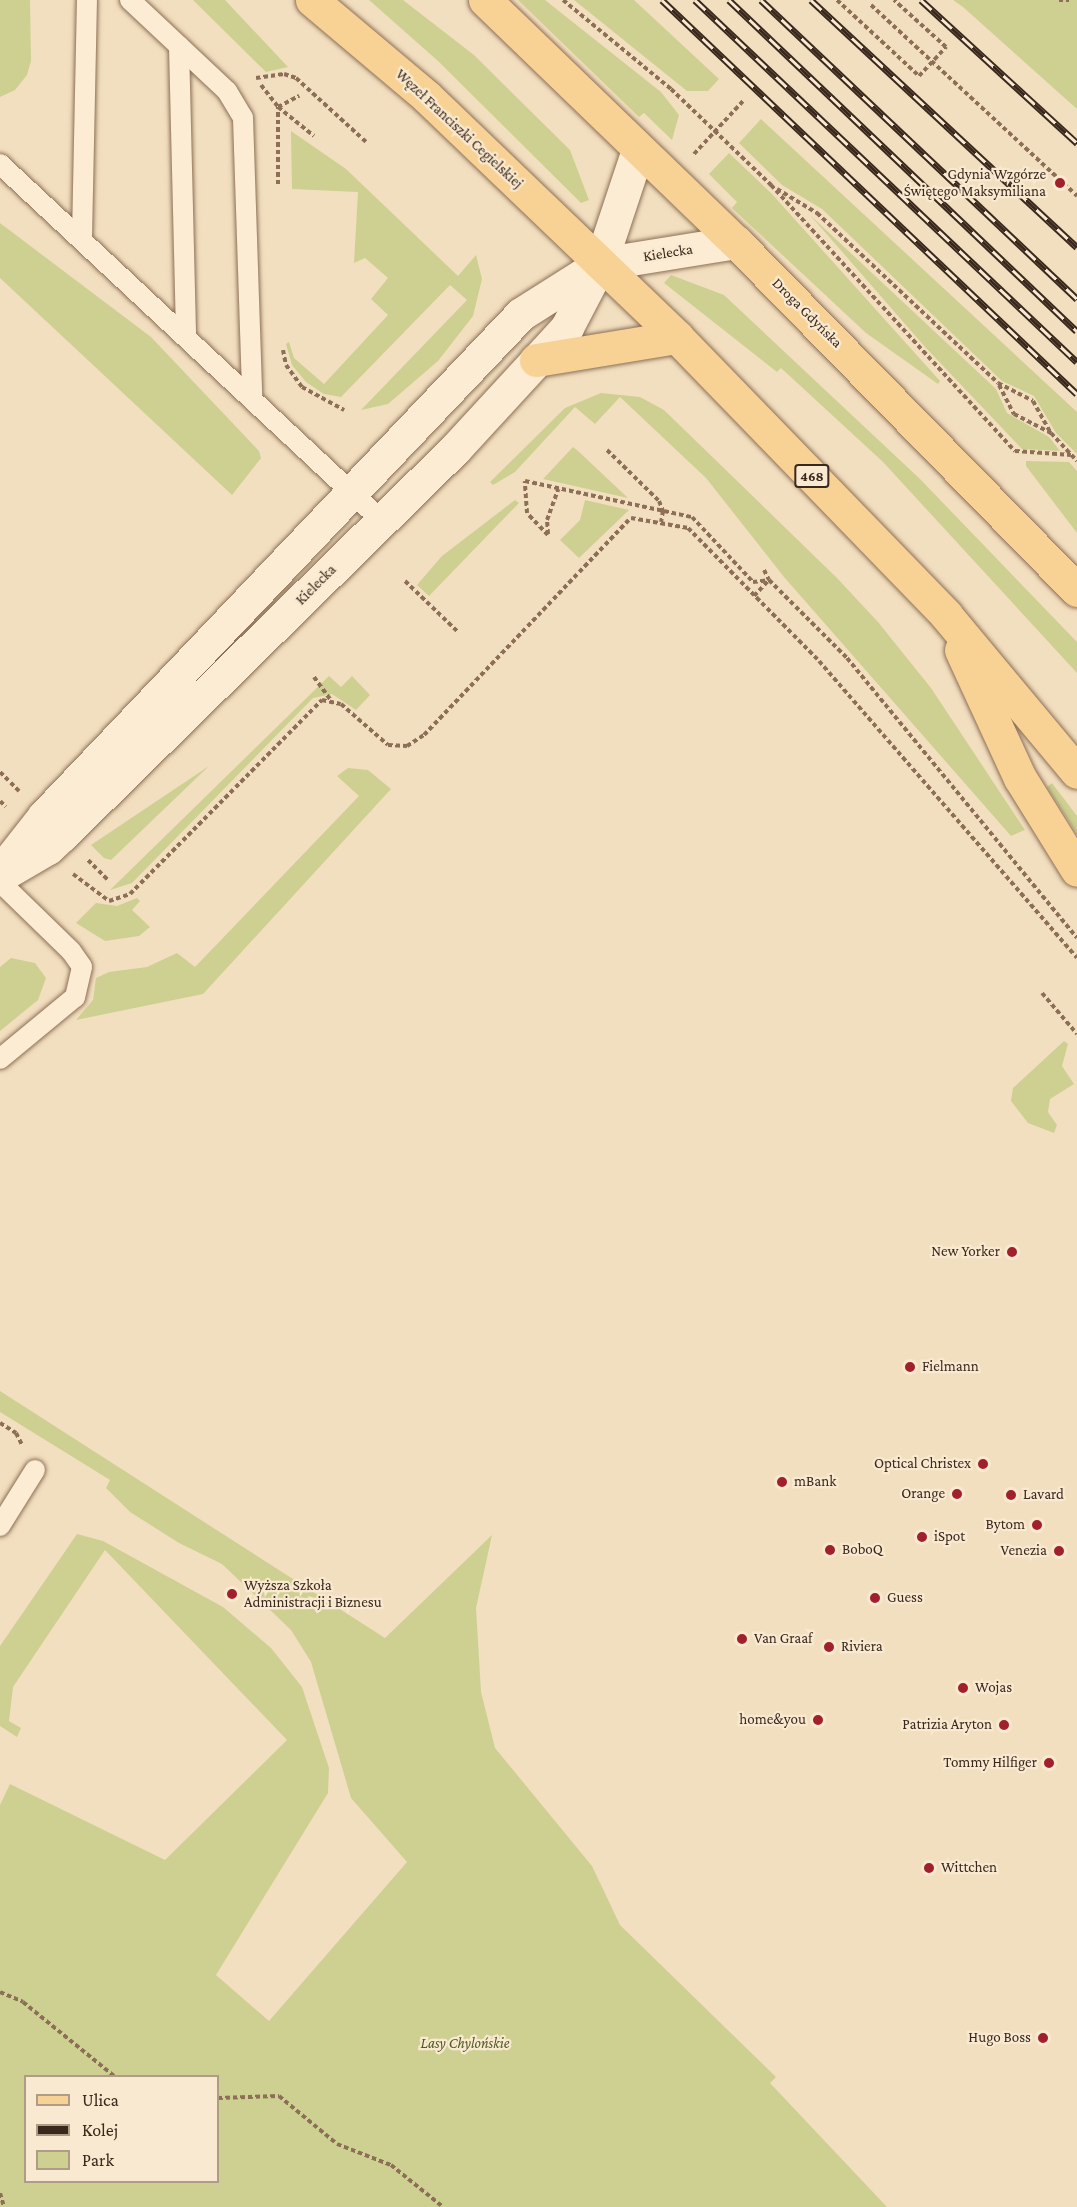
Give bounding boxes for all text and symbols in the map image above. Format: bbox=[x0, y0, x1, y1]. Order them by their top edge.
street label: Węzeł Franciszki Cegielskiej bbox=[392, 65, 526, 193]
place label: Gdynia Wzgórze Świętego Maksymiliana bbox=[904, 165, 1046, 200]
marker: Gdynia Wzgórze Świętego Maksymiliana bbox=[1051, 174, 1069, 192]
street label: Kielecka bbox=[642, 240, 694, 266]
street label: Droga Gdyńska bbox=[768, 274, 846, 352]
road number: 468 bbox=[794, 465, 830, 487]
street label: Kielecka bbox=[292, 561, 340, 609]
place label: New Yorker bbox=[931, 1243, 1000, 1261]
marker: New Yorker bbox=[1005, 1245, 1019, 1259]
place label: Fielmann bbox=[922, 1358, 979, 1376]
marker: Fielmann bbox=[903, 1360, 917, 1374]
place label: Optical Christex bbox=[874, 1455, 971, 1473]
marker: Optical Christex bbox=[976, 1457, 990, 1471]
place label: mBank bbox=[794, 1473, 836, 1491]
marker: mBank bbox=[775, 1475, 789, 1489]
place label: Orange bbox=[901, 1485, 945, 1503]
place label: Lavard bbox=[1023, 1486, 1064, 1504]
marker: Orange bbox=[950, 1487, 964, 1501]
marker: Lavard bbox=[1004, 1488, 1018, 1502]
place label: Bytom bbox=[985, 1516, 1025, 1534]
marker: Bytom bbox=[1030, 1518, 1044, 1532]
place label: iSpot bbox=[934, 1528, 965, 1546]
marker: iSpot bbox=[915, 1530, 929, 1544]
place label: BoboQ bbox=[842, 1541, 883, 1559]
place label: Venezia bbox=[1001, 1542, 1047, 1560]
marker: BoboQ bbox=[823, 1543, 837, 1557]
marker: Venezia bbox=[1052, 1544, 1066, 1558]
place label: Wyższa Szkoła Administracji i Biznesu bbox=[244, 1576, 382, 1611]
marker: Wyższa Szkoła Administracji i Biznesu bbox=[225, 1587, 239, 1601]
place label: Guess bbox=[887, 1589, 923, 1607]
marker: Guess bbox=[868, 1591, 882, 1605]
place label: Van Graaf bbox=[754, 1630, 813, 1648]
marker: Van Graaf bbox=[735, 1632, 749, 1646]
place label: Riviera bbox=[841, 1638, 883, 1656]
marker: Riviera bbox=[822, 1640, 836, 1654]
place label: Wojas bbox=[975, 1679, 1012, 1697]
marker: Wojas bbox=[956, 1681, 970, 1695]
place label: home&you bbox=[739, 1711, 806, 1729]
marker: home&you bbox=[811, 1713, 825, 1727]
place label: Patrizia Aryton bbox=[902, 1716, 992, 1734]
marker: Patrizia Aryton bbox=[997, 1718, 1011, 1732]
place label: Tommy Hilfiger bbox=[943, 1754, 1037, 1772]
marker: Tommy Hilfiger bbox=[1042, 1756, 1056, 1770]
place label: Wittchen bbox=[941, 1859, 997, 1877]
marker: Wittchen bbox=[922, 1861, 936, 1875]
place label: Hugo Boss bbox=[968, 2029, 1031, 2047]
marker: Hugo Boss bbox=[1036, 2031, 1050, 2045]
park label: Lasy Chylońskie bbox=[420, 2035, 510, 2053]
legend bbox=[24, 2075, 219, 2183]
text: Ulica bbox=[82, 2090, 119, 2110]
text: Kolej bbox=[82, 2120, 118, 2140]
text: Park bbox=[82, 2150, 114, 2170]

